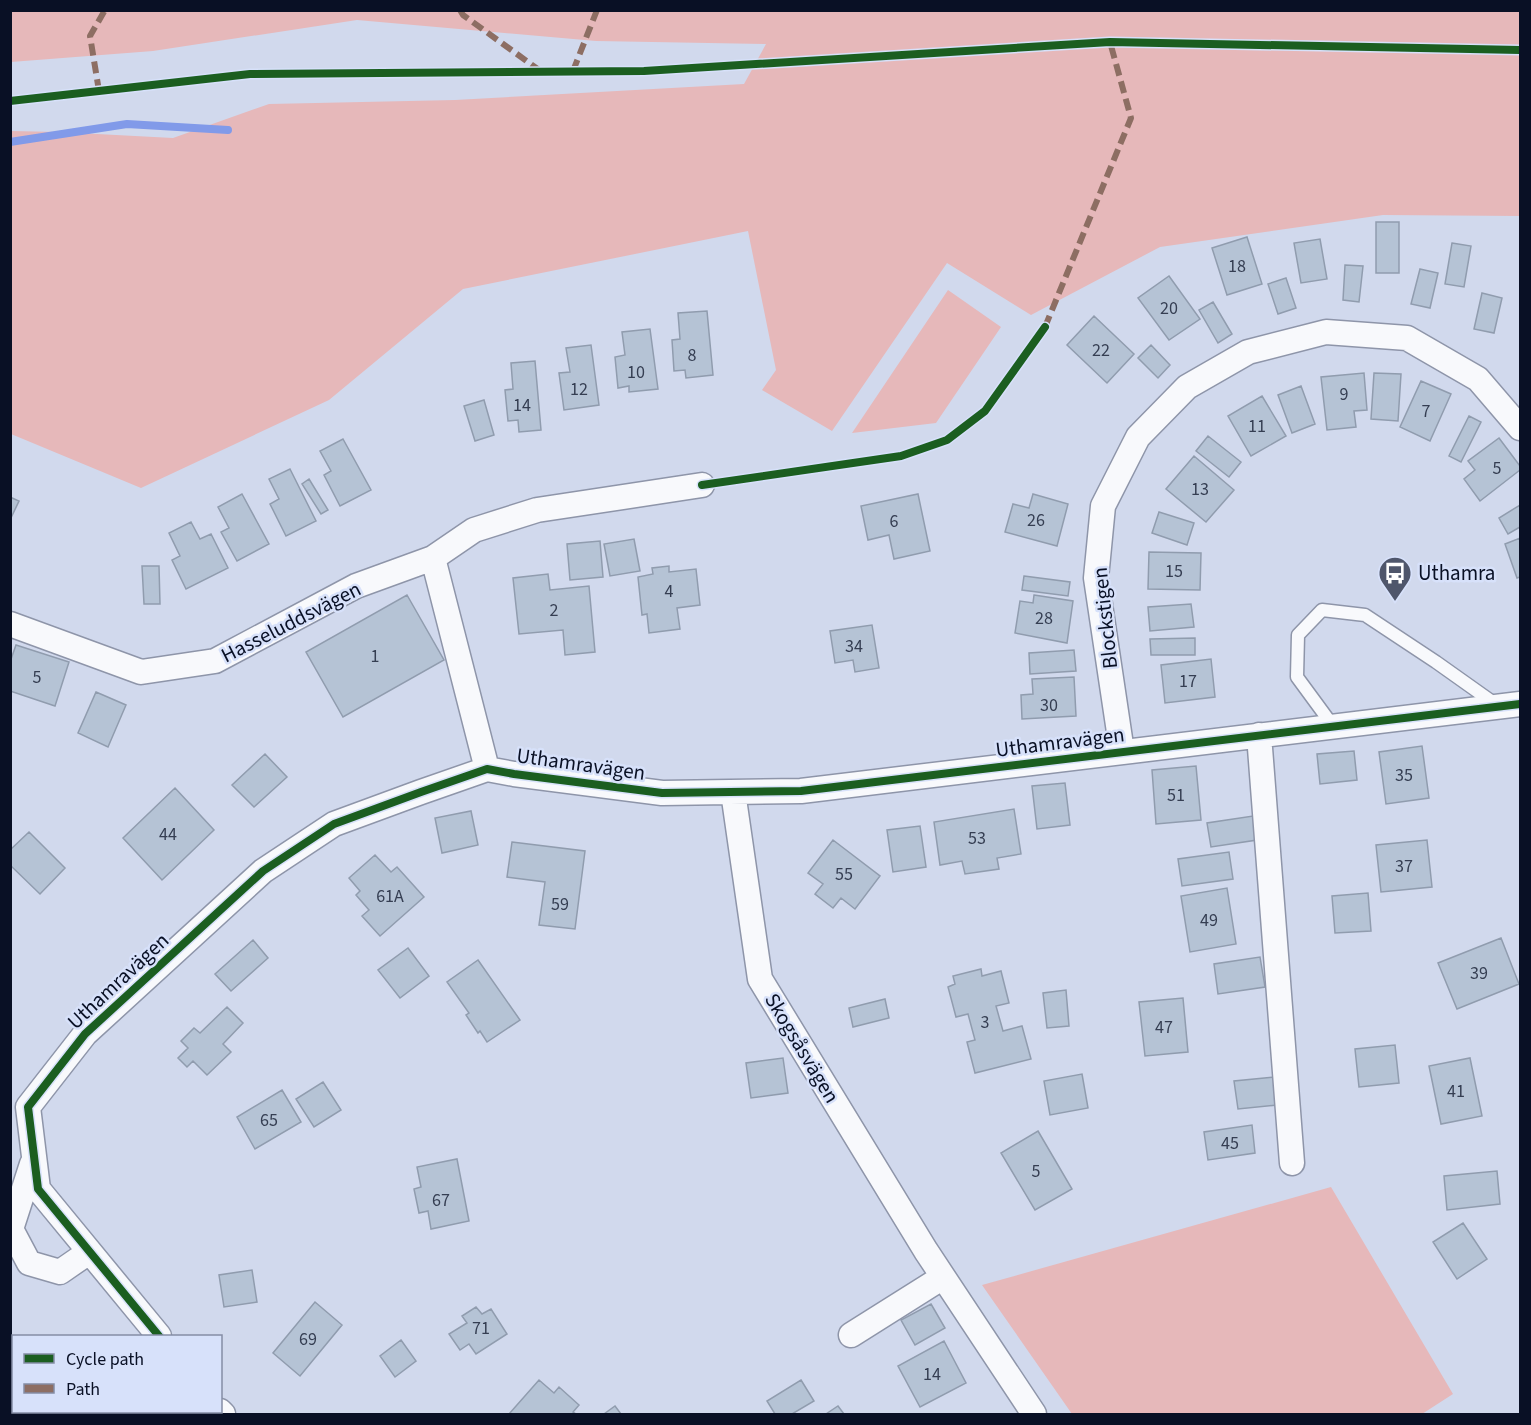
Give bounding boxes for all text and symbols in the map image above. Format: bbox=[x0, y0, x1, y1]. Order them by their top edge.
house number: 18 bbox=[1228, 254, 1246, 279]
house number: 20 bbox=[1160, 296, 1178, 321]
house number: 22 bbox=[1092, 338, 1110, 363]
house number: 8 bbox=[688, 343, 697, 368]
house number: 10 bbox=[627, 360, 645, 385]
house number: 12 bbox=[570, 377, 588, 402]
house number: 9 bbox=[1340, 382, 1349, 407]
house number: 14 bbox=[513, 393, 531, 418]
house number: 7 bbox=[1422, 399, 1431, 424]
house number: 11 bbox=[1248, 414, 1266, 439]
house number: 5 bbox=[1493, 456, 1502, 481]
house number: 13 bbox=[1191, 477, 1209, 502]
house number: 26 bbox=[1027, 508, 1045, 533]
house number: 6 bbox=[890, 509, 899, 534]
bus stop icon: Uthamra bbox=[1377, 555, 1413, 602]
place label: Uthamra bbox=[1418, 558, 1495, 588]
house number: 15 bbox=[1165, 559, 1183, 584]
street label: Blockstigen bbox=[1085, 566, 1125, 670]
street label: Hasseluddsvägen bbox=[216, 574, 366, 670]
house number: 4 bbox=[665, 579, 674, 604]
house number: 2 bbox=[550, 598, 559, 623]
house number: 28 bbox=[1035, 606, 1053, 631]
house number: 34 bbox=[845, 634, 863, 659]
house number: 1 bbox=[371, 644, 379, 669]
house number: 5 bbox=[33, 665, 42, 690]
house number: 17 bbox=[1179, 669, 1197, 694]
house number: 30 bbox=[1040, 693, 1058, 718]
street label: Uthamravägen bbox=[994, 719, 1126, 765]
street label: Uthamravägen bbox=[515, 740, 647, 788]
house number: 35 bbox=[1395, 763, 1413, 788]
house number: 51 bbox=[1167, 783, 1185, 808]
house number: 44 bbox=[159, 822, 177, 847]
house number: 53 bbox=[968, 826, 986, 851]
house number: 37 bbox=[1395, 854, 1413, 879]
house number: 55 bbox=[835, 862, 853, 887]
house number: 61A bbox=[376, 884, 404, 909]
house number: 59 bbox=[551, 892, 569, 917]
house number: 49 bbox=[1200, 908, 1218, 933]
street label: Uthamravägen bbox=[60, 926, 176, 1036]
house number: 39 bbox=[1470, 961, 1488, 986]
street label: Skogsåsvägen bbox=[757, 987, 847, 1109]
house number: 3 bbox=[981, 1010, 990, 1035]
house number: 47 bbox=[1155, 1015, 1173, 1040]
house number: 41 bbox=[1447, 1079, 1465, 1104]
house number: 65 bbox=[260, 1108, 278, 1133]
house number: 45 bbox=[1221, 1131, 1239, 1156]
house number: 5 bbox=[1032, 1159, 1041, 1184]
house number: 67 bbox=[432, 1188, 450, 1213]
house number: 71 bbox=[472, 1316, 490, 1341]
house number: 69 bbox=[299, 1327, 317, 1352]
legend bbox=[12, 1335, 222, 1413]
text: Cycle path bbox=[66, 1347, 144, 1372]
house number: 14 bbox=[923, 1362, 941, 1387]
text: Path bbox=[66, 1377, 100, 1402]

